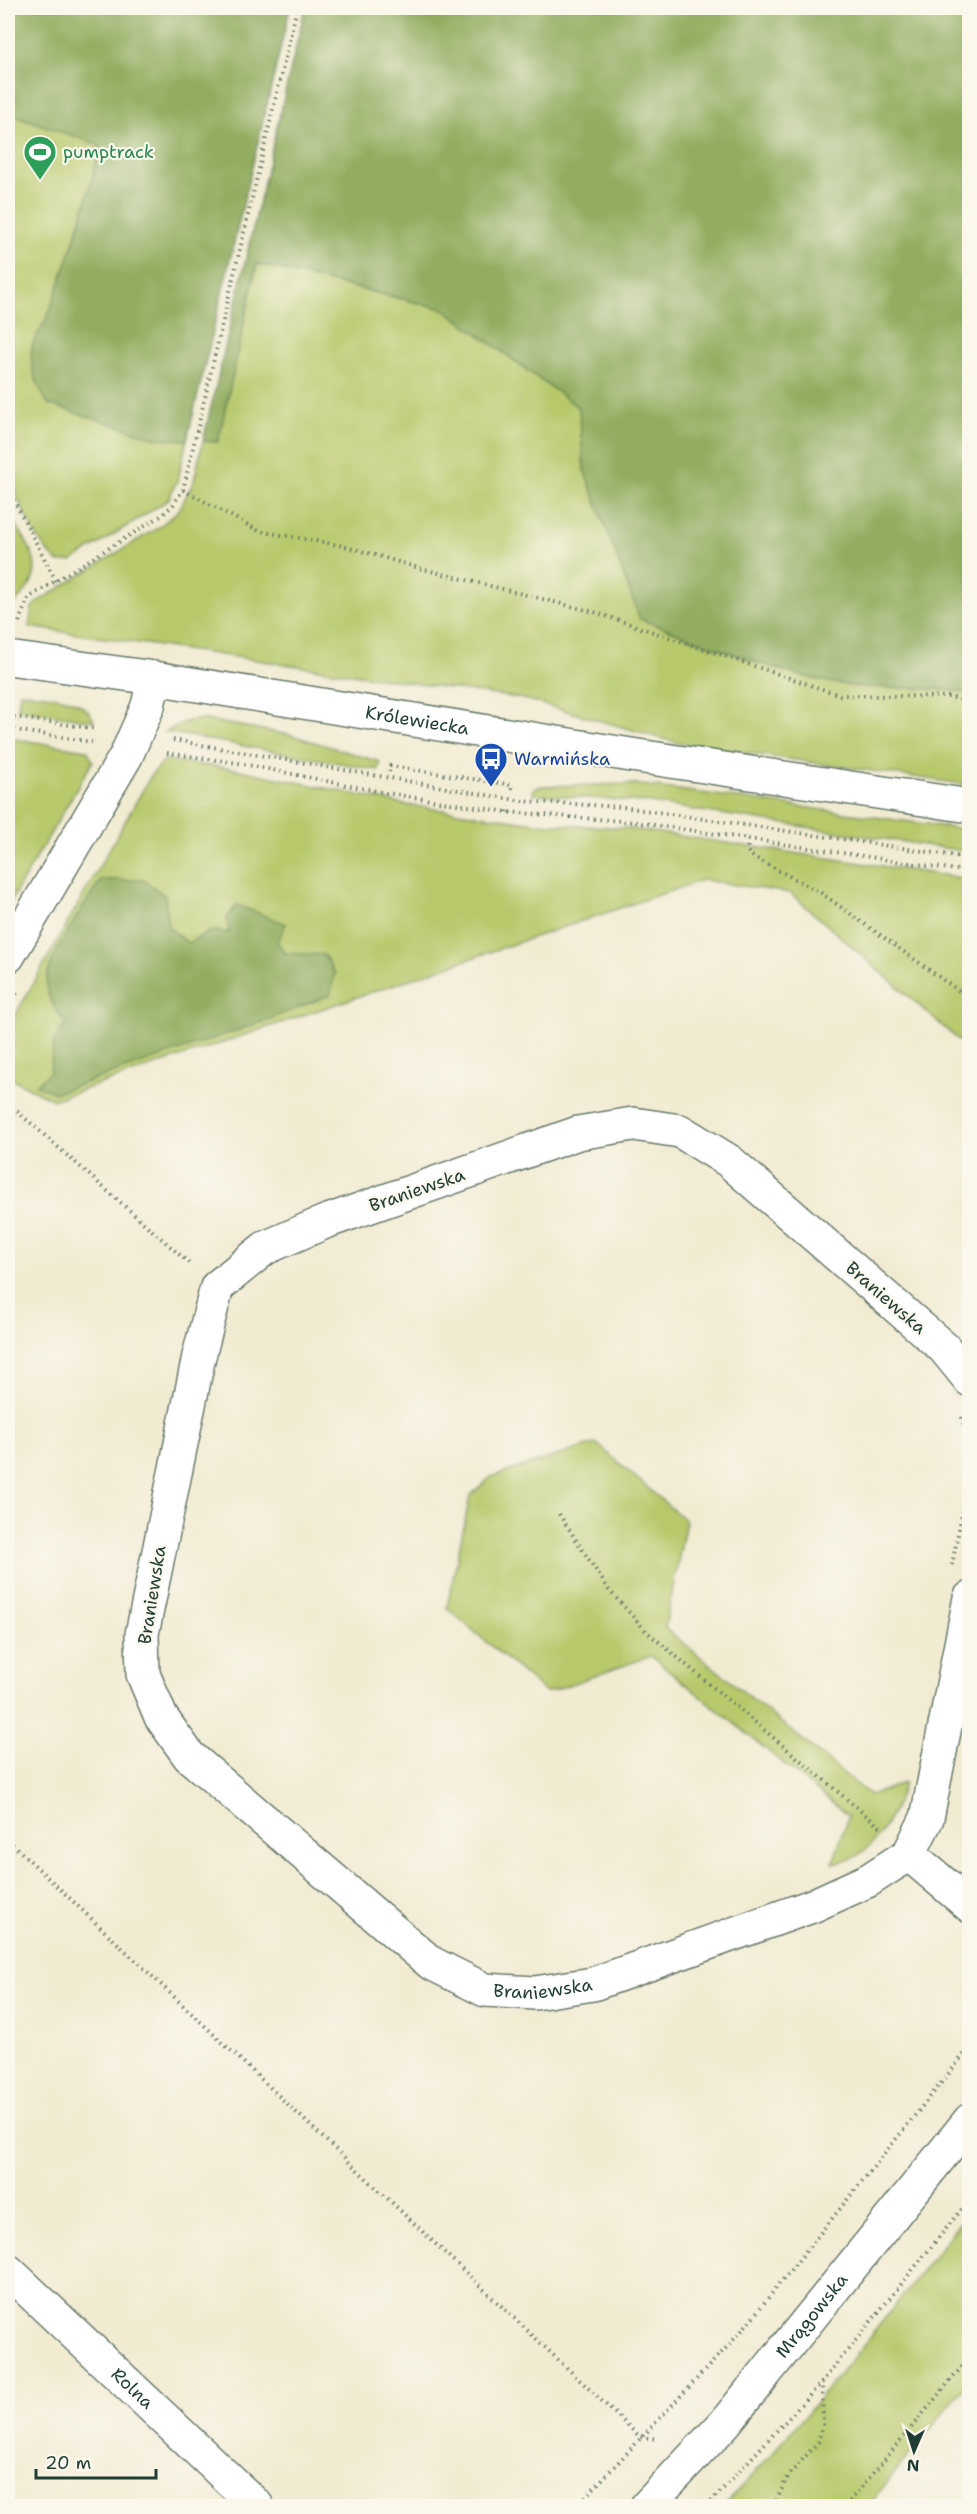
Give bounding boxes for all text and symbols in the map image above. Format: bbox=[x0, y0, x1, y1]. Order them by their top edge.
sports icon: pumptrack bbox=[22, 134, 58, 181]
place label: pumptrack bbox=[63, 140, 154, 164]
street label: Królewiecka bbox=[364, 700, 471, 741]
bus stop icon: Warmińska bbox=[473, 741, 509, 788]
place label: Warmińska bbox=[514, 747, 610, 771]
street label: Braniewska bbox=[366, 1162, 468, 1218]
street label: Braniewska bbox=[841, 1256, 931, 1340]
street label: Braniewska bbox=[132, 1544, 172, 1646]
street label: Braniewska bbox=[493, 1972, 594, 2005]
street label: Mrągowska bbox=[770, 2268, 853, 2363]
street label: Rolna bbox=[106, 2362, 159, 2414]
north arrow bbox=[884, 2421, 944, 2481]
scale bar bbox=[36, 2442, 156, 2480]
text: 20 m bbox=[45, 2451, 91, 2475]
text: N bbox=[906, 2455, 920, 2476]

